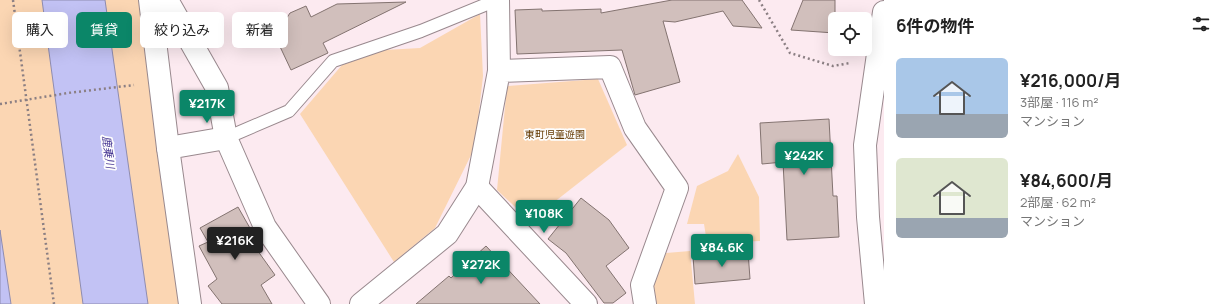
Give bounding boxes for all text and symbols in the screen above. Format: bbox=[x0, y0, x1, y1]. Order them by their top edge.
chip: 購入 bbox=[12, 12, 68, 48]
chip: 賃貸 bbox=[76, 12, 132, 48]
chip: 絞り込み bbox=[140, 12, 224, 48]
chip: 新着 bbox=[232, 12, 288, 48]
map controls bbox=[828, 12, 872, 56]
button: locate bbox=[828, 12, 872, 56]
icon: filters bbox=[1190, 13, 1212, 35]
text: 6件の物件 bbox=[896, 14, 975, 37]
text: ¥216,000/月 bbox=[1020, 69, 1122, 92]
icon: home bbox=[928, 74, 976, 122]
pin: ¥217K bbox=[179, 90, 235, 124]
text: 3部屋 · 116 m² bbox=[1020, 93, 1098, 111]
text: ¥217K bbox=[189, 94, 225, 112]
text: マンション bbox=[1020, 112, 1085, 130]
park label: 東町児童遊園 bbox=[525, 127, 585, 141]
water label: 鹿乗川 bbox=[100, 135, 119, 170]
pin: ¥242K bbox=[776, 142, 832, 176]
text: ¥242K bbox=[784, 146, 824, 164]
text: ¥84,600/月 bbox=[1020, 169, 1113, 192]
icon: home bbox=[928, 174, 976, 222]
text: 2部屋 · 62 m² bbox=[1020, 193, 1096, 211]
pin: ¥108K bbox=[516, 200, 572, 234]
text: ¥108K bbox=[525, 204, 563, 222]
text: マンション bbox=[1020, 212, 1085, 230]
pin: ¥216K bbox=[207, 227, 263, 261]
text: ¥216K bbox=[216, 231, 254, 249]
pin: ¥84.6K bbox=[689, 234, 755, 268]
text: ¥84.6K bbox=[700, 238, 744, 256]
pin: ¥272K bbox=[453, 251, 509, 285]
text: ¥272K bbox=[462, 255, 500, 273]

